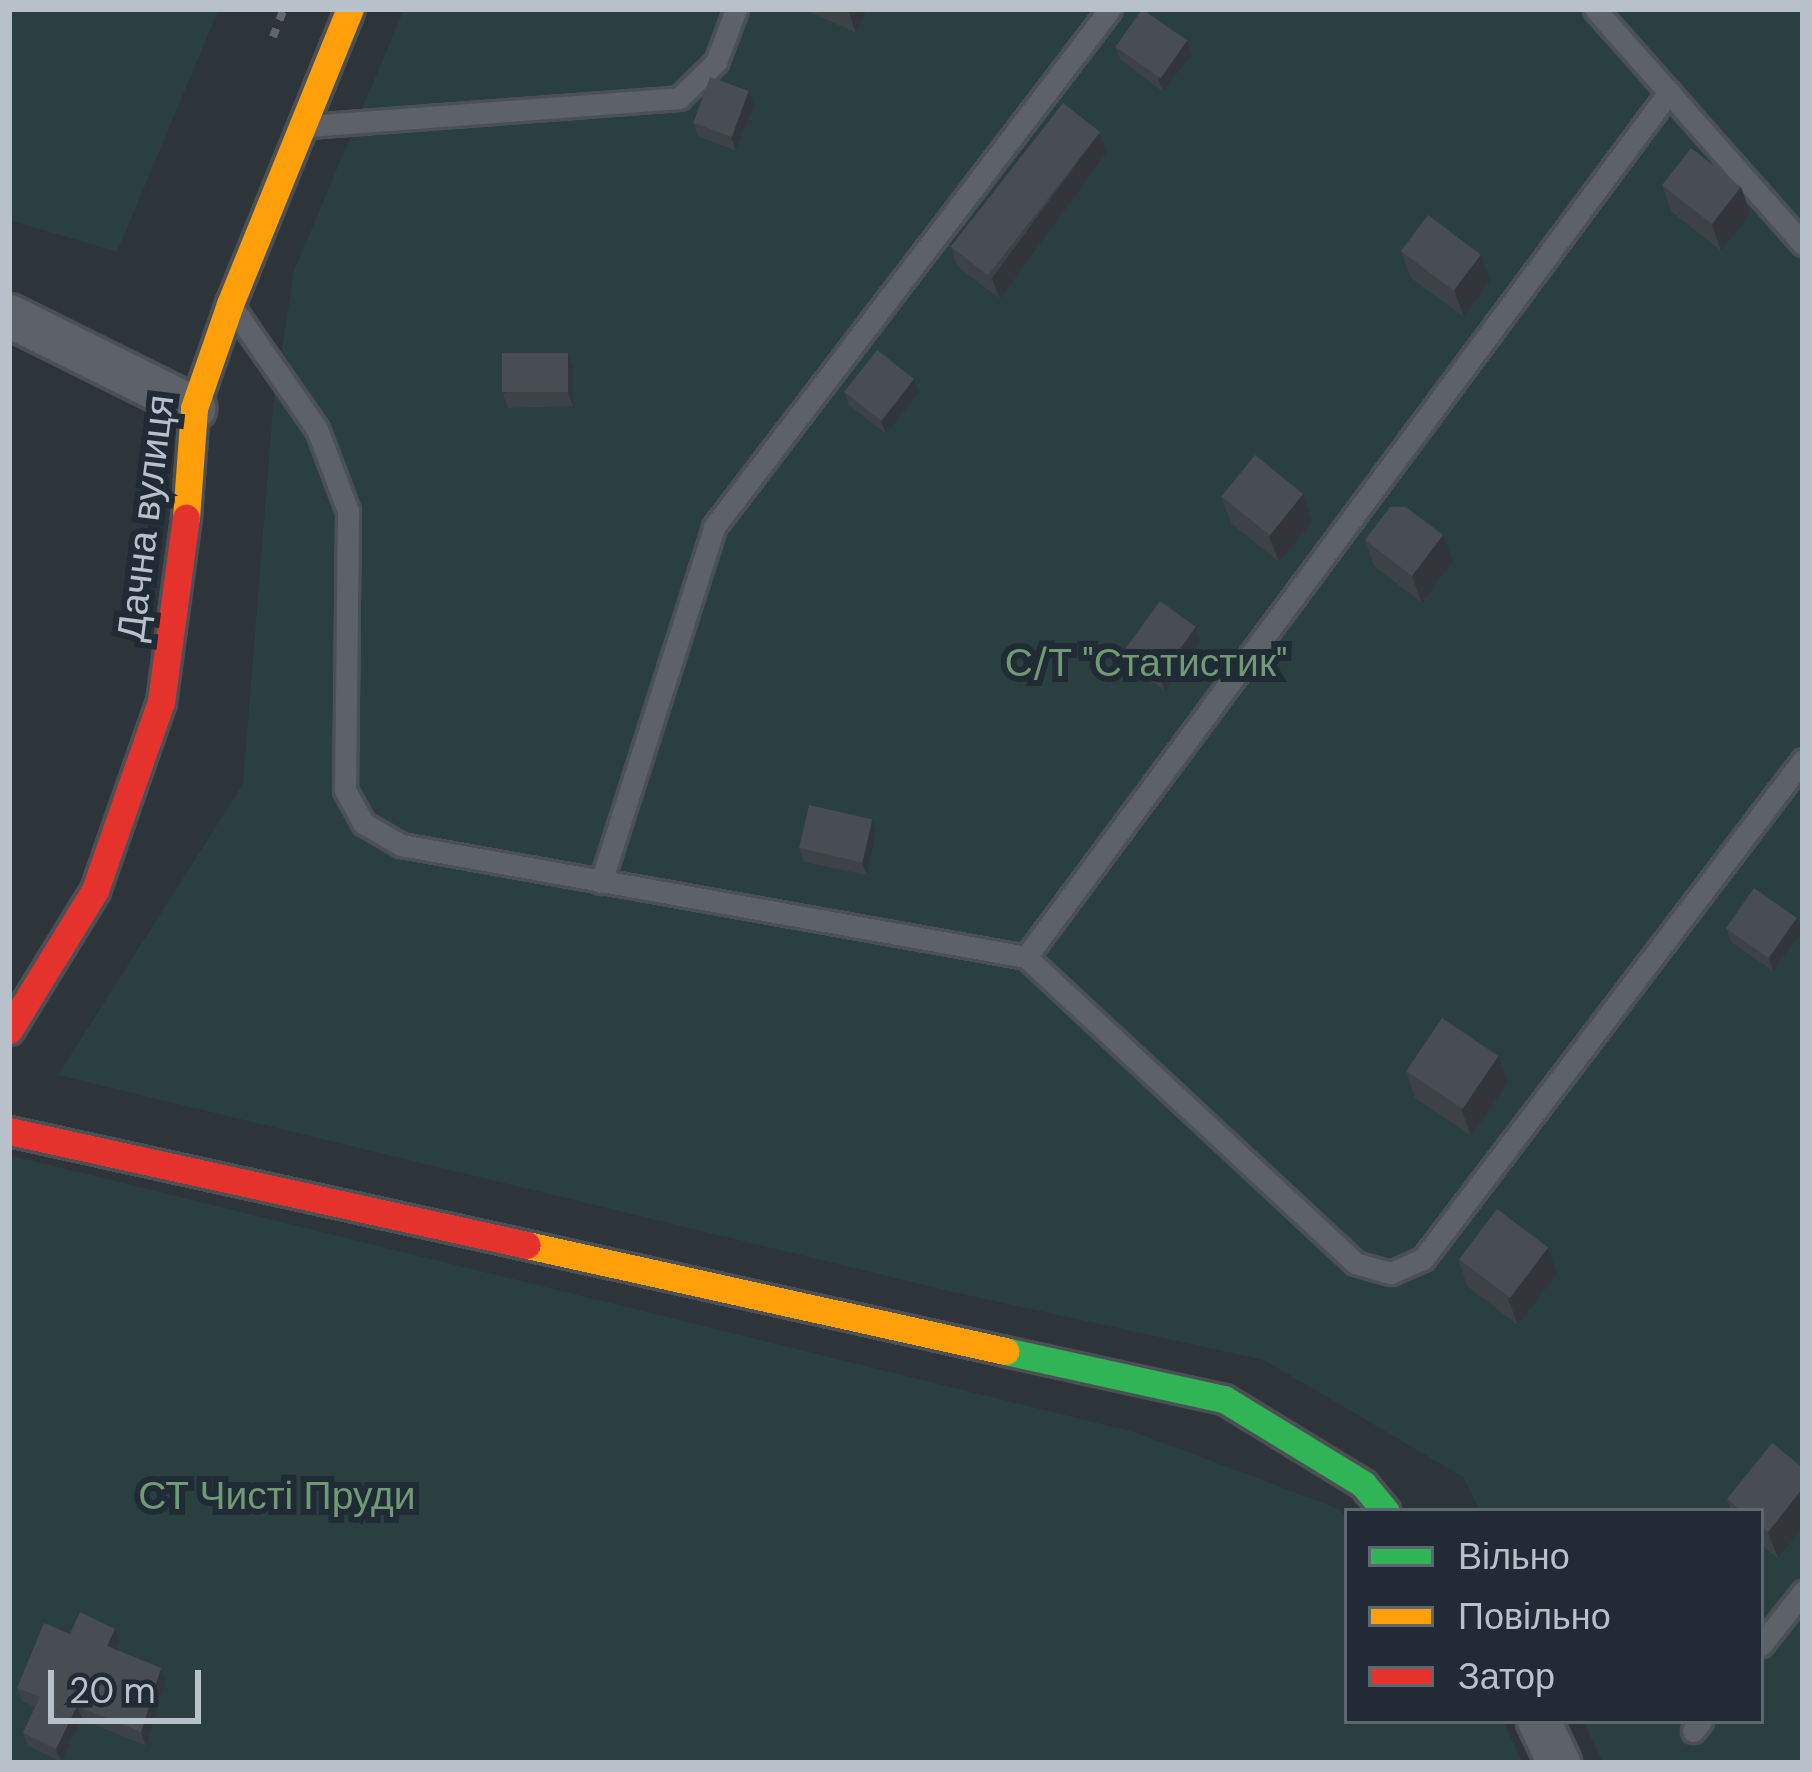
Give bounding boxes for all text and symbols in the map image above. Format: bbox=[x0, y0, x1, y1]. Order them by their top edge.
street label: Дачна вулиця bbox=[108, 392, 184, 644]
park label: С/Т "Статистик" bbox=[1005, 640, 1287, 686]
park label: СТ Чисті Пруди bbox=[138, 1473, 416, 1519]
legend bbox=[1344, 1508, 1764, 1724]
text: Вільно bbox=[1458, 1533, 1570, 1580]
text: Повільно bbox=[1458, 1593, 1611, 1640]
scale bar bbox=[54, 1646, 207, 1720]
text: Затор bbox=[1458, 1653, 1555, 1700]
text: 20 m bbox=[69, 1667, 156, 1714]

